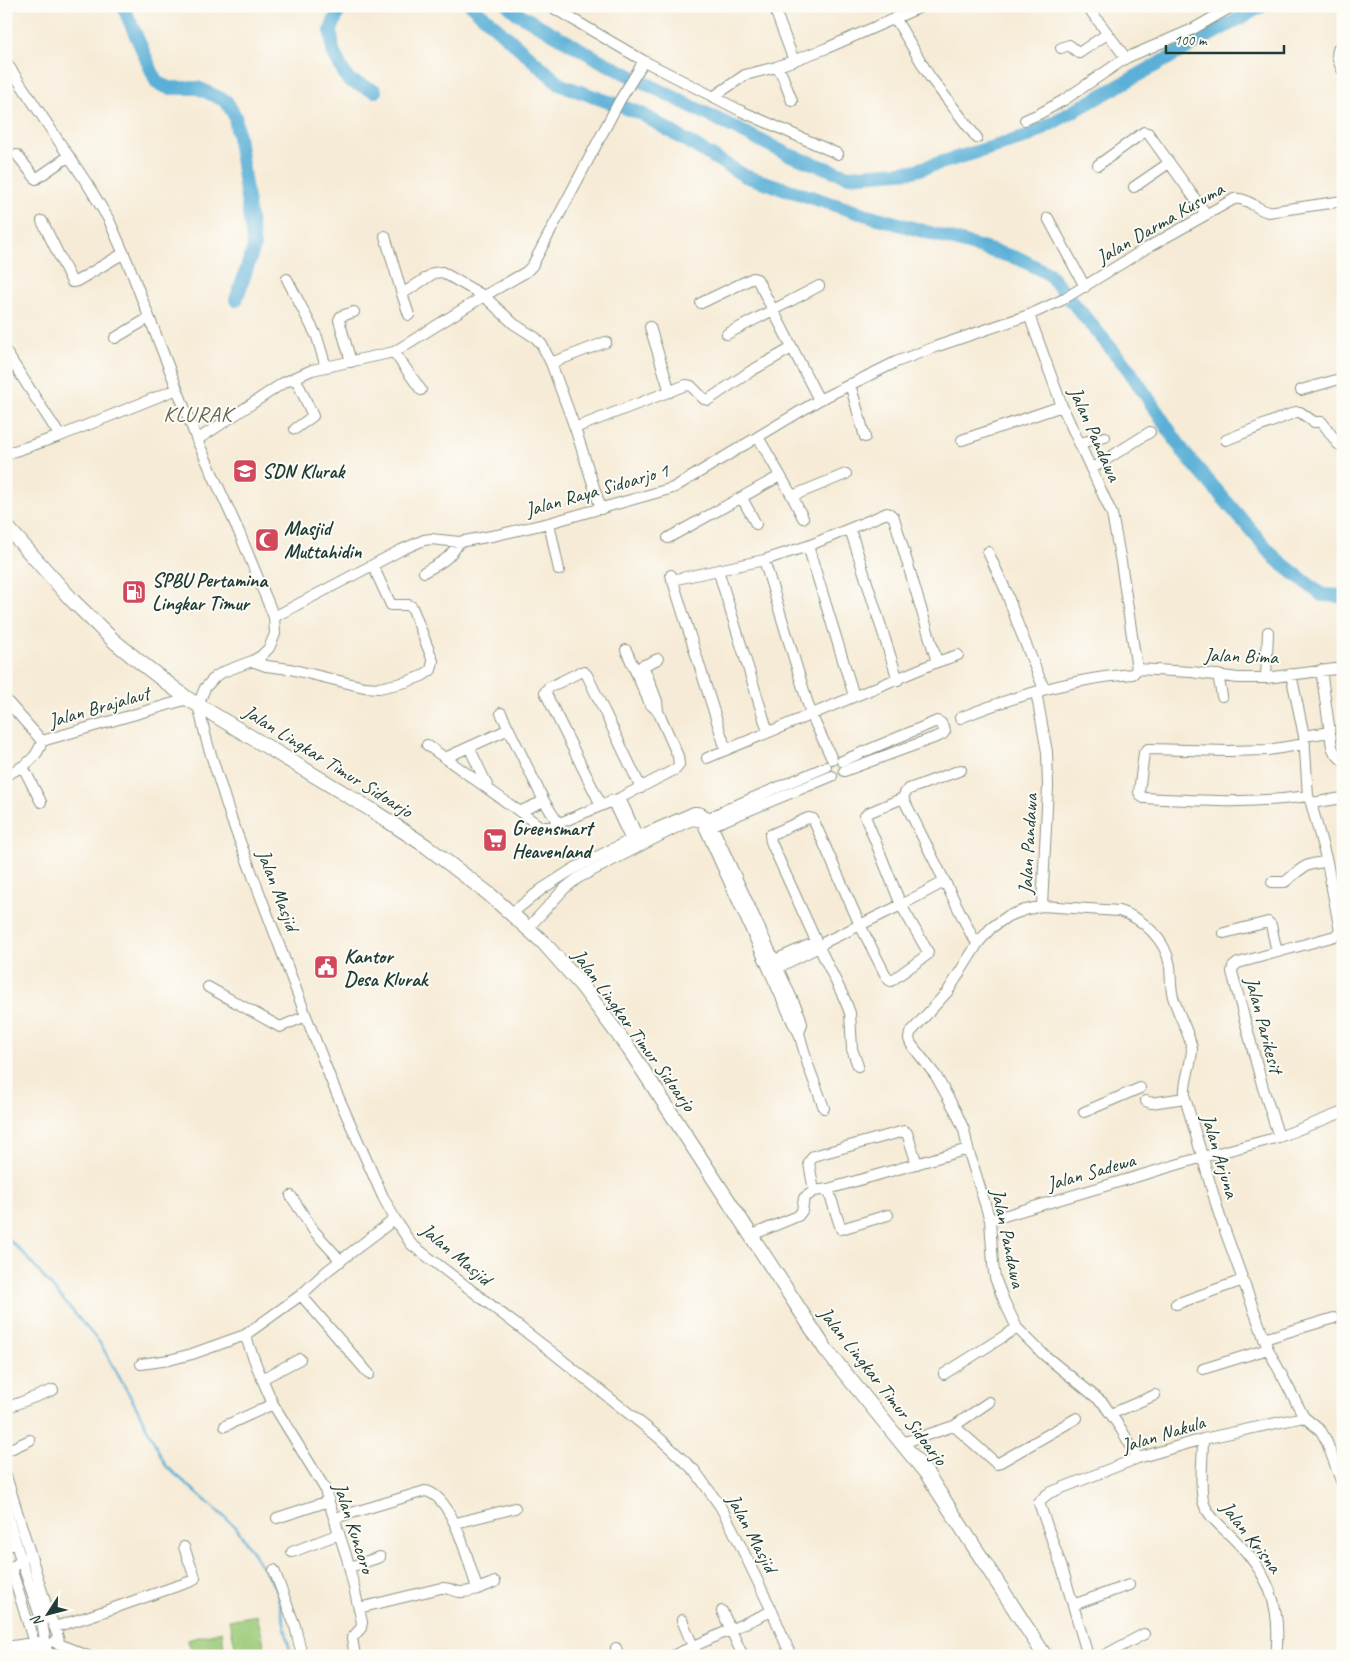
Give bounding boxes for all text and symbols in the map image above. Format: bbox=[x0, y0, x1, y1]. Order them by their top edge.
scale bar bbox=[1166, 22, 1284, 54]
text: 100 m bbox=[1174, 31, 1208, 50]
street label: Jalan Darma Kusuma bbox=[1091, 176, 1229, 270]
street label: Jalan Pandawa bbox=[1063, 382, 1128, 487]
district label: KLURAK bbox=[163, 400, 236, 428]
street label: Jalan Raya Sidoarjo 1 bbox=[522, 457, 672, 523]
school or university icon: SDN Klurak bbox=[232, 458, 258, 484]
place label: SDN Klurak bbox=[262, 459, 346, 484]
place label: Masjid Muttahidin bbox=[284, 516, 362, 564]
mosque icon: Masjid Muttahidin bbox=[254, 527, 280, 553]
place label: SPBU Pertamina Lingkar Timur bbox=[152, 568, 269, 616]
fuel station icon: SPBU Pertamina Lingkar Timur bbox=[121, 579, 147, 605]
street label: Jalan Bima bbox=[1203, 642, 1280, 670]
street label: Jalan Brajalaut bbox=[45, 680, 156, 734]
street label: Jalan Lingkar Timur Sidoarjo bbox=[238, 698, 418, 824]
street label: Jalan Pandawa bbox=[1013, 791, 1043, 896]
place label: Greensmart Heavenland bbox=[512, 816, 596, 864]
supermarket icon: Greensmart Heavenland bbox=[482, 827, 508, 853]
street label: Jalan Masjid bbox=[251, 845, 306, 937]
street label: Jalan Lingkar Timur Sidoarjo bbox=[566, 943, 702, 1117]
place label: Kantor Desa Klurak bbox=[344, 944, 430, 992]
public building icon: Kantor Desa Klurak bbox=[313, 954, 339, 980]
street label: Jalan Parikesit bbox=[1239, 973, 1290, 1079]
street label: Jalan Arjuna bbox=[1195, 1110, 1245, 1202]
street label: Jalan Sadewa bbox=[1043, 1147, 1140, 1197]
street label: Jalan Pandawa bbox=[985, 1185, 1031, 1292]
street label: Jalan Masjid bbox=[415, 1216, 499, 1293]
street label: Jalan Lingkar Timur Sidoarjo bbox=[813, 1301, 953, 1471]
street label: Jalan Nakula bbox=[1117, 1409, 1210, 1459]
street label: Jalan Kuncoro bbox=[327, 1479, 381, 1578]
street label: Jalan Masjid bbox=[721, 1489, 784, 1579]
street label: Jalan Krisna bbox=[1214, 1495, 1288, 1579]
north arrow bbox=[22, 1590, 72, 1640]
text: N bbox=[27, 1611, 47, 1630]

